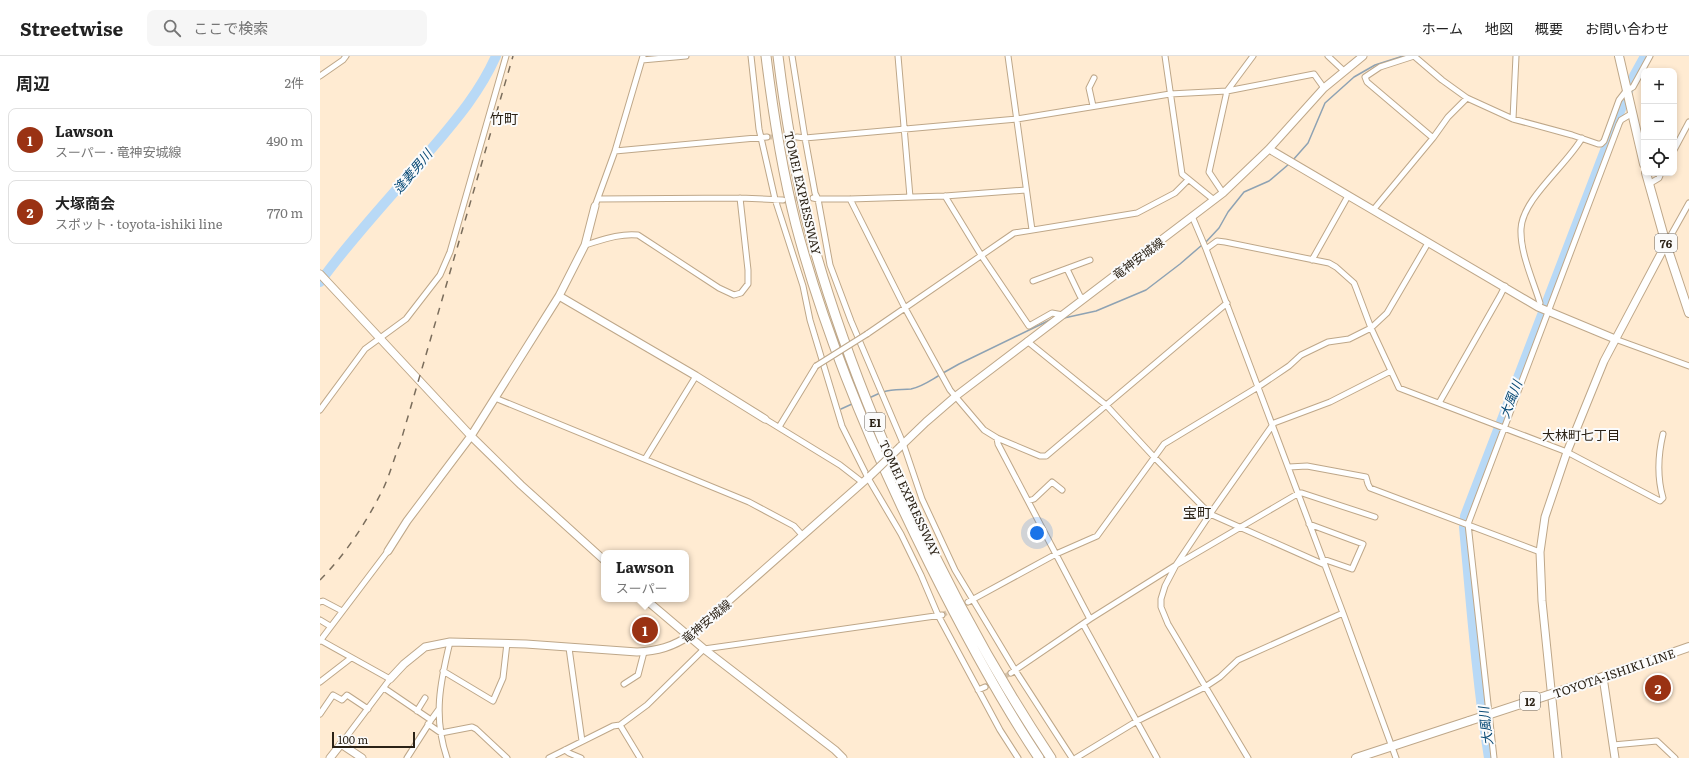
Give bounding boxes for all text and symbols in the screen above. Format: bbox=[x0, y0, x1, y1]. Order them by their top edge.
search box bbox=[147, 10, 427, 46]
text: Streetwise bbox=[20, 14, 123, 42]
text: ここで検索 bbox=[193, 16, 268, 39]
icon: search bbox=[161, 17, 183, 39]
text: ホーム bbox=[1421, 18, 1463, 38]
text: 地図 bbox=[1485, 18, 1513, 38]
text: 概要 bbox=[1535, 18, 1563, 38]
text: お問い合わせ bbox=[1585, 18, 1669, 38]
map controls bbox=[1641, 68, 1677, 176]
button: + bbox=[1641, 68, 1677, 104]
text: 周辺 bbox=[16, 70, 50, 95]
text: 2件 bbox=[284, 73, 304, 92]
button: − bbox=[1641, 104, 1677, 140]
district label: 竹町 bbox=[490, 108, 518, 128]
text: Lawson bbox=[55, 119, 113, 142]
street label: TOMEI EXPRESSWAY bbox=[780, 129, 826, 257]
text: 1 bbox=[27, 131, 33, 150]
text: 490 m bbox=[266, 131, 303, 150]
button: locate bbox=[1641, 140, 1677, 176]
text: スーパー · 竜神安城線 bbox=[55, 142, 181, 161]
water label: 逢妻男川 bbox=[388, 143, 437, 197]
text: 大塚商会 bbox=[55, 191, 115, 214]
text: 2 bbox=[27, 203, 33, 222]
text: 770 m bbox=[267, 203, 303, 222]
text: スポット · toyota-ishiki line bbox=[55, 214, 222, 233]
street label: 竜神安城線 bbox=[1109, 233, 1167, 283]
road number: 76 bbox=[1655, 234, 1677, 252]
water label: 大風川 bbox=[1494, 376, 1527, 421]
road number: E1 bbox=[865, 413, 885, 431]
district label: 大林町七丁目 bbox=[1542, 425, 1620, 444]
street label: TOMEI EXPRESSWAY bbox=[875, 437, 945, 560]
district label: 宝町 bbox=[1183, 502, 1211, 522]
your location bbox=[1027, 523, 1047, 543]
popup bbox=[601, 550, 689, 602]
text: Lawson bbox=[616, 555, 674, 578]
text: スーパー bbox=[616, 578, 668, 597]
street label: 竜神安城線 bbox=[677, 595, 735, 647]
pin: 1 bbox=[632, 615, 658, 645]
street label: TOYOTA-ISHIKI LINE bbox=[1551, 644, 1678, 702]
pin: 2 bbox=[1645, 673, 1671, 703]
road number: 12 bbox=[1520, 692, 1540, 710]
water label: 大風川 bbox=[1473, 704, 1497, 747]
scale bar bbox=[332, 730, 415, 749]
text: 100 m bbox=[338, 731, 368, 747]

